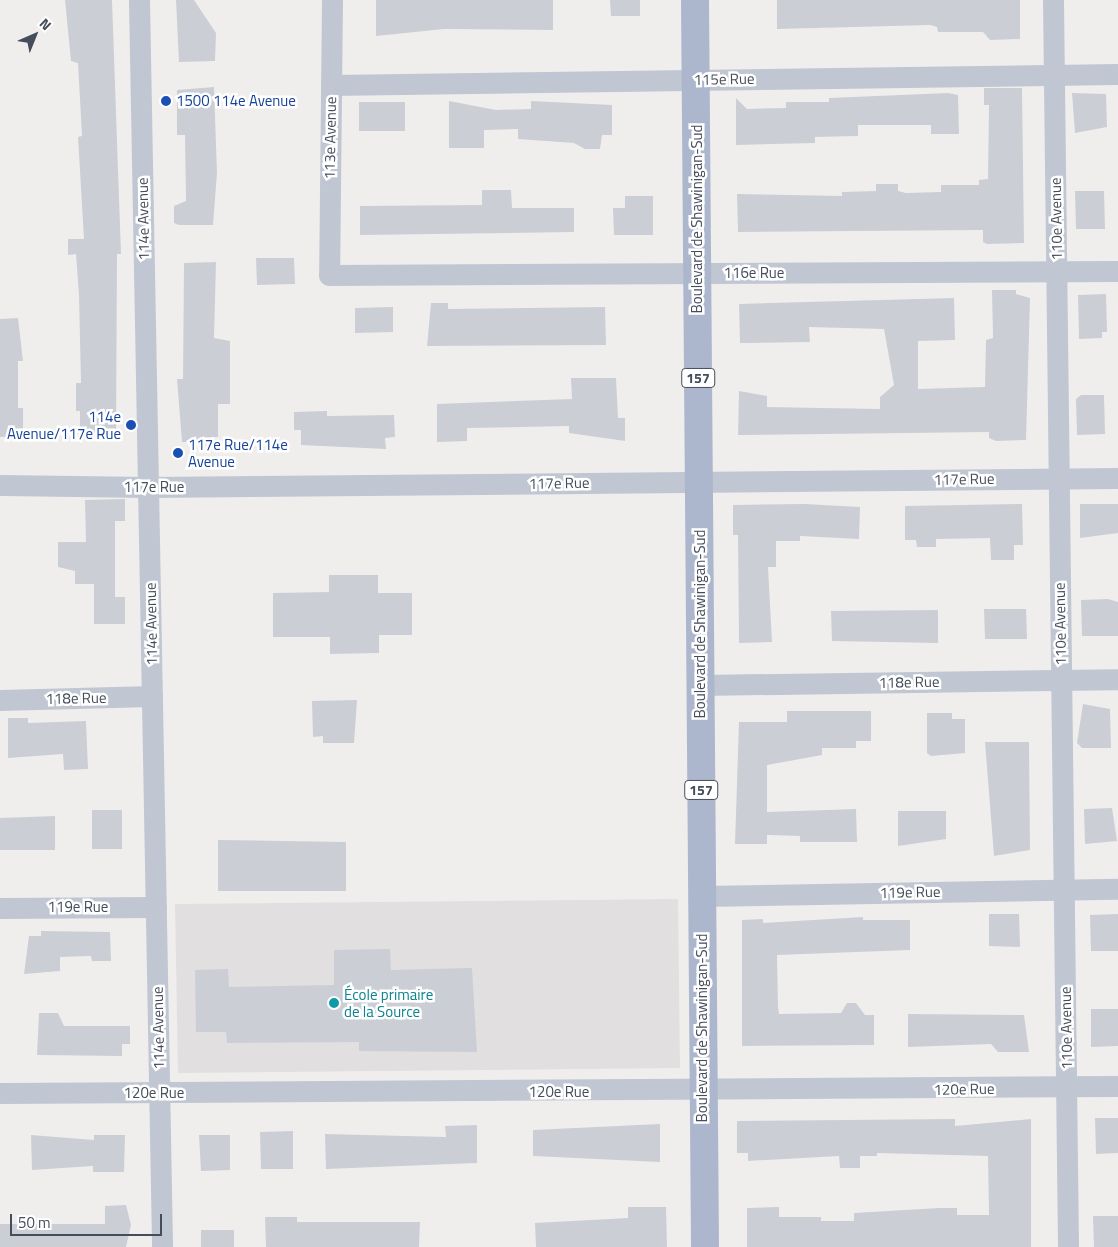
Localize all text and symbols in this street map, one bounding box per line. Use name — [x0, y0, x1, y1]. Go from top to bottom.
north arrow — [10, 10, 60, 60]
text: N — [35, 13, 57, 35]
street label: 115e Rue — [693, 69, 755, 89]
place label: 1500 114e Avenue — [176, 92, 296, 110]
marker: 1500 114e Avenue — [160, 95, 172, 107]
street label: 113e Avenue — [320, 96, 340, 180]
street label: Boulevard de Shawinigan-Sud — [688, 125, 706, 313]
street label: 114e Avenue — [133, 177, 153, 261]
street label: 110e Avenue — [1046, 177, 1066, 261]
street label: 116e Rue — [724, 264, 784, 282]
road number: 157 — [680, 366, 716, 389]
place label: 114e Avenue/117e Rue — [7, 407, 121, 442]
marker: 114e Avenue/117e Rue — [125, 419, 137, 431]
place label: 117e Rue/114e Avenue — [188, 435, 288, 470]
marker: 117e Rue/114e Avenue — [172, 447, 184, 459]
street label: 117e Rue — [933, 469, 995, 489]
street label: 117e Rue — [528, 473, 590, 493]
street label: 117e Rue — [124, 478, 184, 496]
street label: Boulevard de Shawinigan-Sud — [691, 530, 709, 718]
street label: 114e Avenue — [141, 582, 161, 666]
street label: 110e Avenue — [1050, 582, 1070, 666]
street label: 118e Rue — [878, 672, 940, 692]
street label: 118e Rue — [45, 688, 107, 708]
road number: 157 — [684, 778, 718, 802]
street label: 119e Rue — [879, 882, 941, 902]
street label: 119e Rue — [48, 898, 108, 916]
street label: Boulevard de Shawinigan-Sud — [693, 934, 711, 1122]
place label: École primaire de la Source — [344, 985, 433, 1020]
street label: 114e Avenue — [148, 986, 168, 1070]
street label: 110e Avenue — [1056, 986, 1076, 1070]
marker: École primaire de la Source — [328, 997, 340, 1009]
street label: 120e Rue — [933, 1079, 995, 1099]
street label: 120e Rue — [529, 1083, 589, 1101]
street label: 120e Rue — [124, 1084, 184, 1102]
scale bar — [12, 1204, 165, 1236]
text: 50 m — [18, 1211, 51, 1234]

